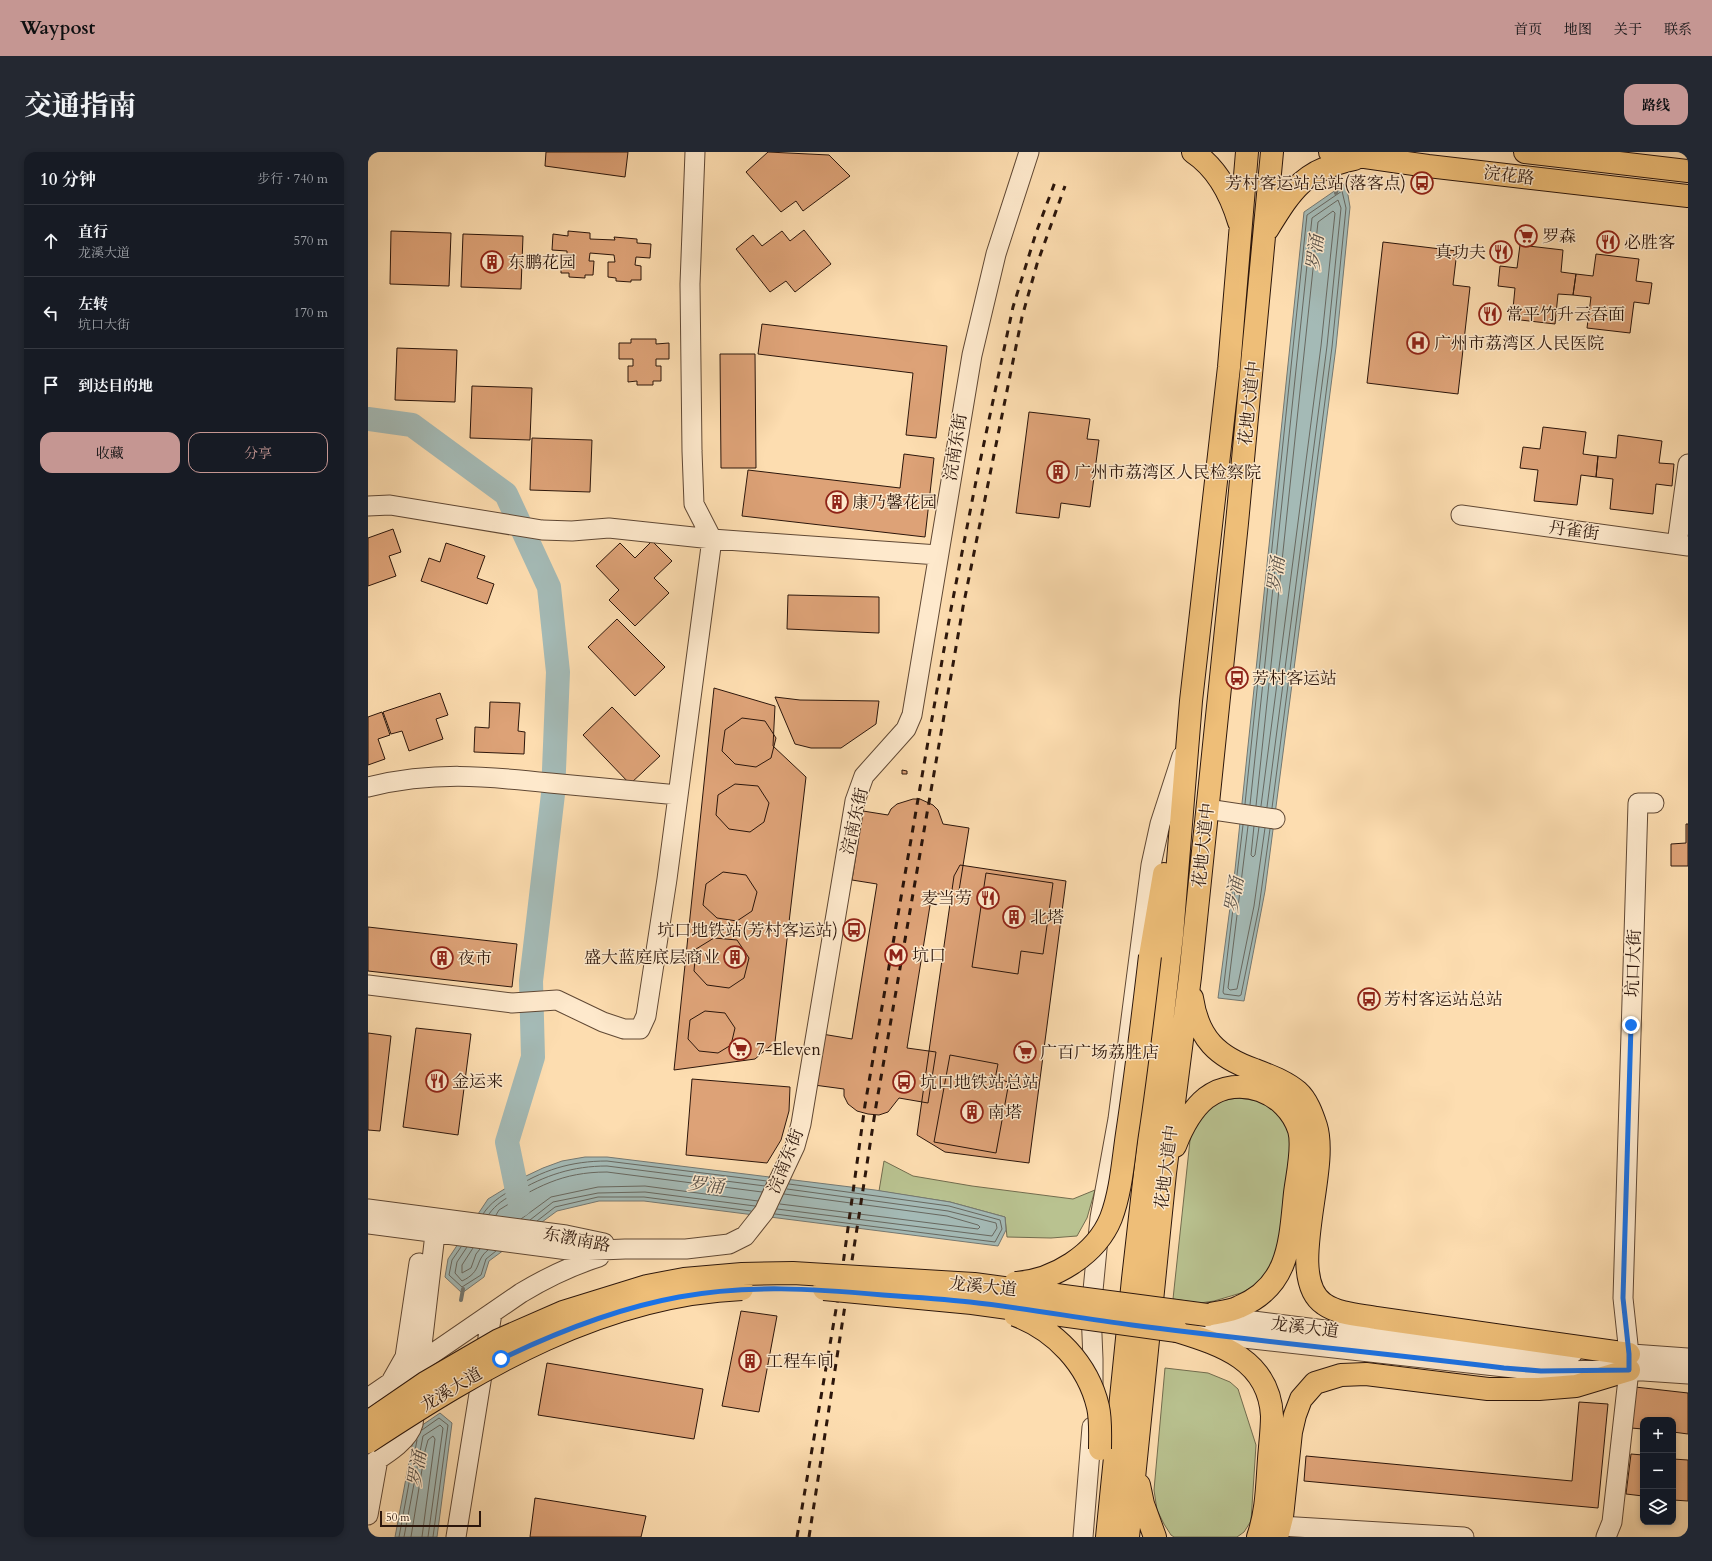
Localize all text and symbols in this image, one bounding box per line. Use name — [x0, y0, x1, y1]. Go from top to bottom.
text: Waypost — [20, 15, 95, 41]
text: 首页 — [1514, 20, 1542, 39]
text: 地图 — [1564, 20, 1592, 39]
text: 关于 — [1614, 20, 1642, 39]
text: 联系 — [1664, 20, 1692, 39]
button: 路线 — [1624, 84, 1688, 125]
text: 交通指南 — [24, 87, 136, 125]
street label: 浣花路 — [1482, 161, 1536, 190]
text: 10 分钟 — [40, 168, 96, 191]
text: 步行 · 740 m — [257, 170, 328, 188]
bus stop icon: 芳村客运站总站(落客点) — [1409, 170, 1435, 196]
place label: 芳村客运站总站(落客点) — [1225, 172, 1406, 195]
text: 直行 — [78, 222, 108, 242]
supermarket icon: 罗森 — [1513, 223, 1539, 249]
place label: 罗森 — [1542, 225, 1576, 248]
restaurant icon: 必胜客 — [1595, 229, 1621, 255]
icon: ahead — [40, 230, 62, 252]
place label: 必胜客 — [1624, 231, 1675, 254]
text: 570 m — [294, 232, 328, 250]
water label: 罗涌 — [1301, 232, 1330, 272]
restaurant icon: 真功夫 — [1488, 239, 1514, 265]
place label: 真功夫 — [1435, 241, 1486, 264]
text: 龙溪大道 — [78, 244, 130, 262]
building icon: 东鹏花园 — [479, 249, 505, 275]
place label: 东鹏花园 — [508, 251, 576, 274]
text: 左转 — [78, 294, 108, 314]
restaurant icon: 常平竹升云吞面 — [1477, 301, 1503, 327]
icon: left — [40, 302, 62, 324]
place label: 常平竹升云吞面 — [1506, 303, 1625, 326]
text: 170 m — [294, 304, 328, 322]
text: 坑口大街 — [78, 316, 130, 334]
hospital icon: 广州市荔湾区人民医院 — [1405, 330, 1431, 356]
place label: 广州市荔湾区人民医院 — [1434, 332, 1604, 355]
street label: 花地大道中 — [1234, 360, 1265, 447]
icon: arrive — [40, 374, 62, 396]
text: 到达目的地 — [78, 376, 153, 396]
street label: 浣南东街 — [939, 412, 972, 482]
button: 收藏 — [40, 432, 180, 473]
button: 分享 — [188, 432, 328, 473]
building icon: 广州市荔湾区人民检察院 — [1045, 459, 1071, 485]
place label: 广州市荔湾区人民检察院 — [1074, 461, 1261, 484]
building icon: 康乃馨花园 — [824, 489, 850, 515]
place label: 康乃馨花园 — [852, 491, 937, 514]
street label: 丹雀街 — [1547, 516, 1601, 545]
water label: 罗涌 — [1262, 554, 1291, 594]
bus stop icon: 芳村客运站 — [1224, 665, 1250, 691]
place label: 芳村客运站 — [1252, 667, 1337, 690]
street label: 浣南东街 — [836, 785, 873, 857]
street label: 花地大道中 — [1188, 802, 1219, 889]
water label: 罗涌 — [1219, 873, 1250, 915]
restaurant icon: 麦当劳 — [975, 885, 1001, 911]
place label: 麦当劳 — [921, 887, 972, 910]
building icon: 北塔 — [1001, 904, 1027, 930]
place label: 北塔 — [1030, 906, 1064, 929]
bus stop icon: 坑口地铁站(芳村客运站) — [841, 917, 867, 943]
place label: 坑口地铁站(芳村客运站) — [657, 919, 838, 942]
street label: 坑口大街 — [1621, 929, 1646, 997]
metro station icon: 坑口 — [883, 942, 909, 968]
building icon: 盛大蓝庭底层商业 — [722, 944, 748, 970]
place label: 坑口 — [912, 944, 946, 967]
building icon: 夜市 — [429, 945, 455, 971]
place label: 盛大蓝庭底层商业 — [584, 946, 720, 969]
place label: 夜市 — [458, 947, 492, 970]
bus stop icon: 芳村客运站总站 — [1356, 986, 1382, 1012]
place label: 芳村客运站总站 — [1384, 988, 1503, 1011]
route end — [1622, 1016, 1640, 1034]
supermarket icon: 7-Eleven — [727, 1036, 753, 1062]
place label: 7-Eleven — [756, 1038, 821, 1061]
supermarket icon: 广百广场荔胜店 — [1012, 1039, 1038, 1065]
place label: 广百广场荔胜店 — [1040, 1041, 1159, 1064]
restaurant icon: 金运来 — [424, 1068, 450, 1094]
bus stop icon: 坑口地铁站总站 — [891, 1069, 917, 1095]
place label: 金运来 — [452, 1070, 503, 1093]
place label: 坑口地铁站总站 — [920, 1071, 1039, 1094]
building icon: 南塔 — [959, 1099, 985, 1125]
place label: 南塔 — [988, 1101, 1022, 1124]
street label: 花地大道中 — [1150, 1123, 1183, 1211]
street label: 浣南东街 — [762, 1125, 809, 1197]
water label: 罗涌 — [687, 1171, 727, 1200]
street label: 东漖南路 — [541, 1222, 612, 1257]
street label: 龙溪大道 — [948, 1272, 1018, 1301]
street label: 龙溪大道 — [1270, 1312, 1340, 1343]
building icon: 工程车间 — [737, 1348, 763, 1374]
route start — [492, 1350, 510, 1368]
place label: 工程车间 — [766, 1350, 834, 1373]
street label: 龙溪大道 — [416, 1362, 486, 1417]
map controls — [1640, 1417, 1676, 1525]
button: + — [1640, 1417, 1676, 1453]
water label: 罗涌 — [402, 1447, 433, 1489]
button: − — [1640, 1453, 1676, 1489]
button: layers — [1640, 1489, 1676, 1525]
scale bar — [380, 1509, 481, 1528]
text: 50 m — [386, 1510, 410, 1525]

